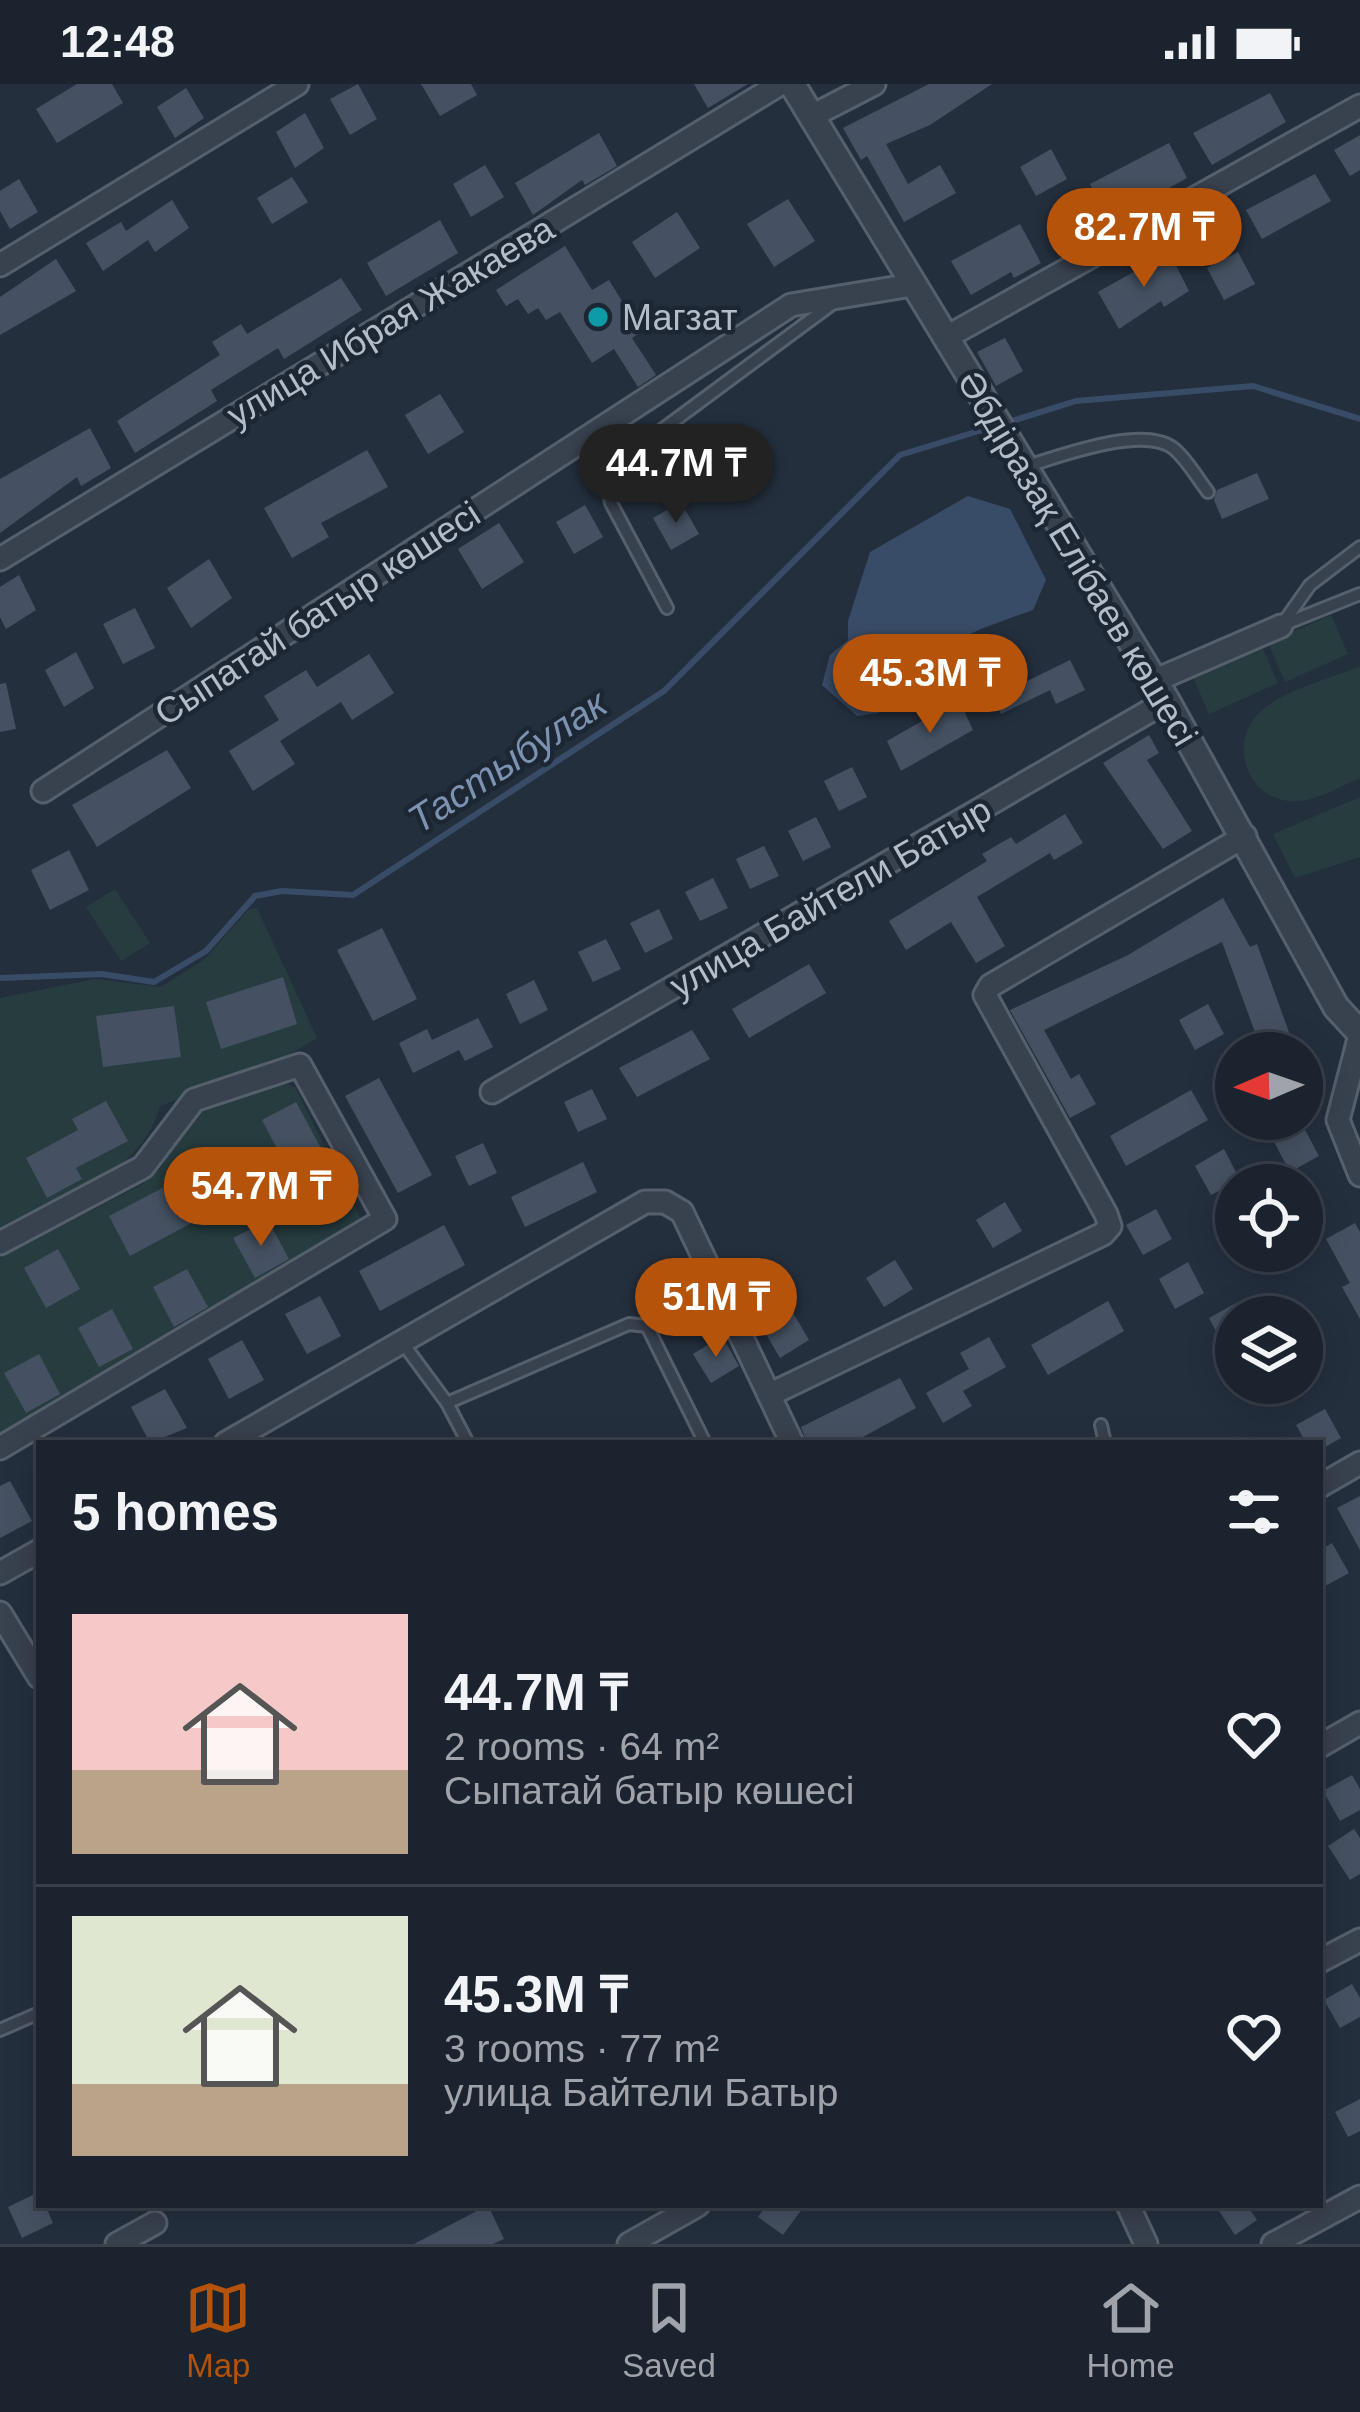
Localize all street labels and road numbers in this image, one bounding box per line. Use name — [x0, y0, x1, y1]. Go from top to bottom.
street label: улица Ибрая Жакаева — [219, 207, 562, 435]
street label: Әбдіразақ Елібаев көшесі — [949, 364, 1206, 753]
street label: Сыпатай батыр көшесі — [147, 493, 487, 734]
street label: улица Байтели Батыр — [662, 789, 998, 1006]

